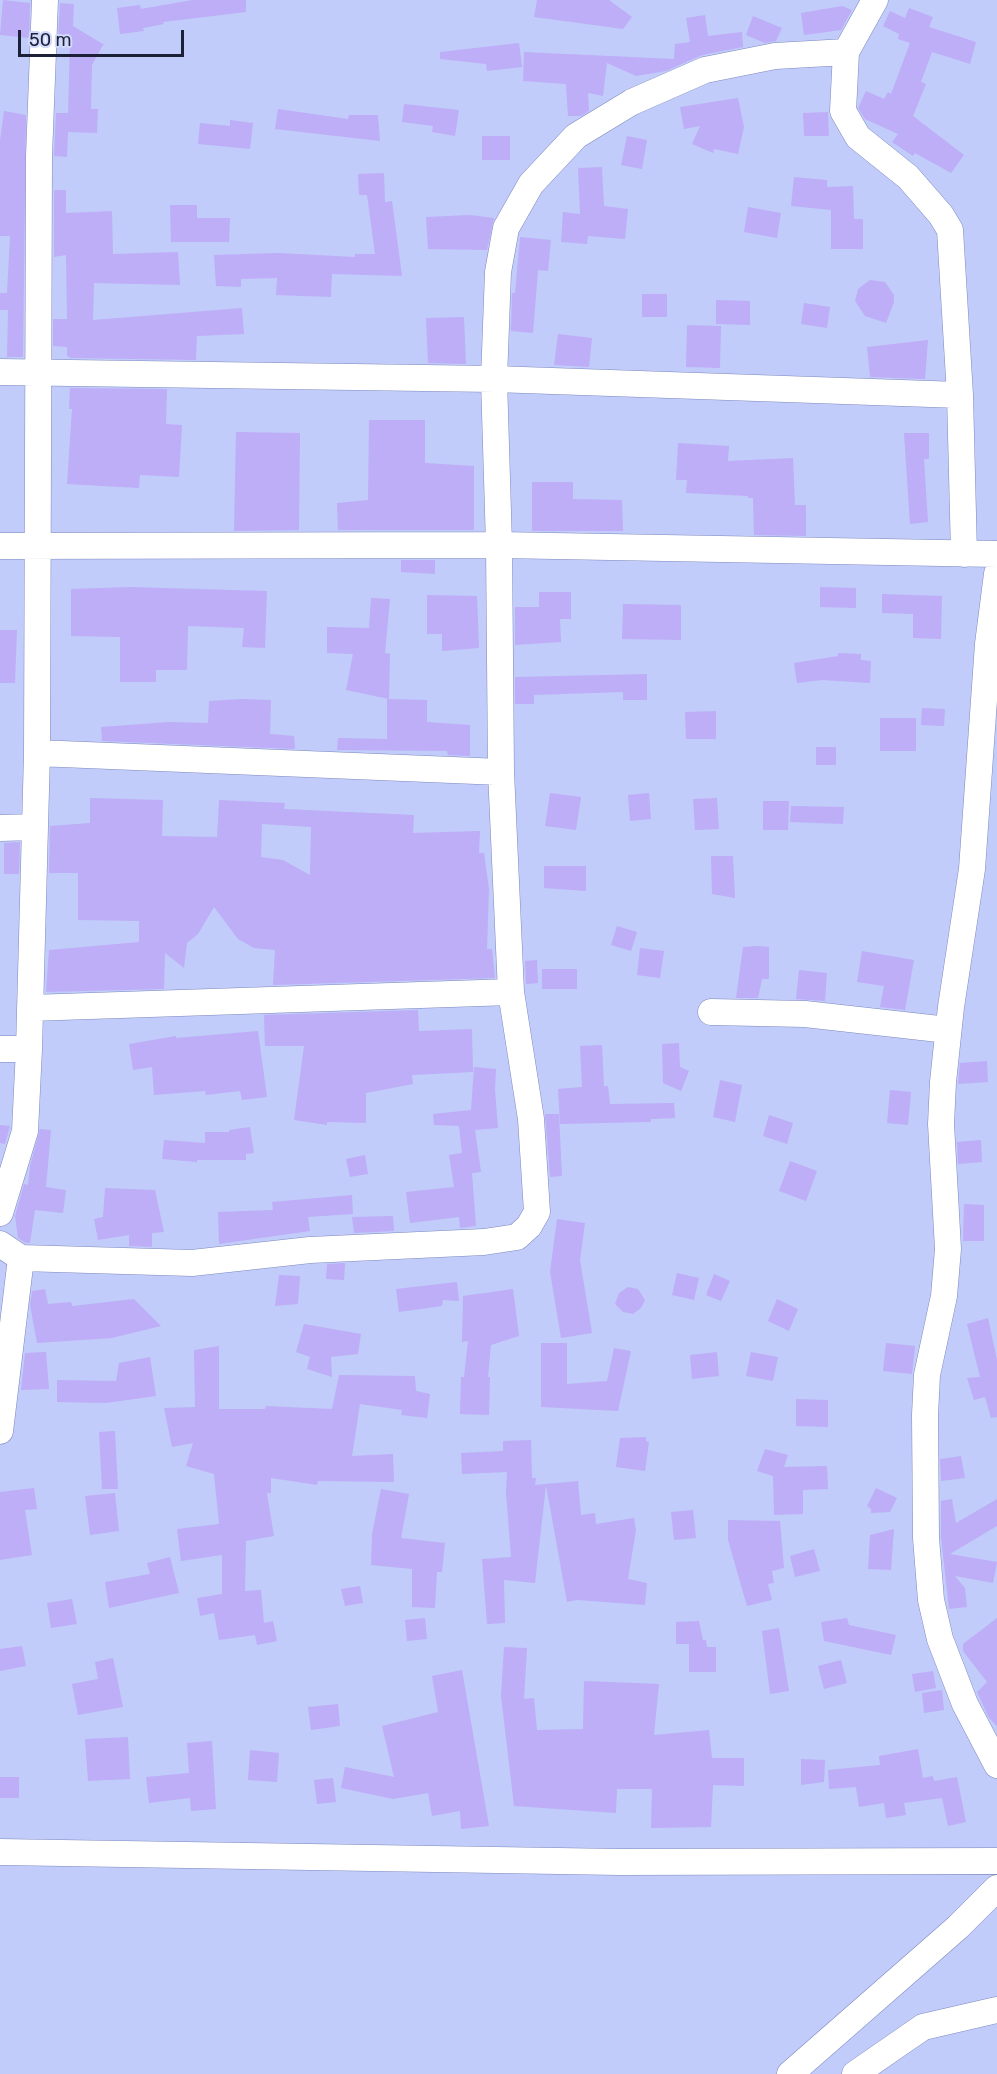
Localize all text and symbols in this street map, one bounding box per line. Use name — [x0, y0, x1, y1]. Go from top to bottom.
scale bar — [21, 18, 188, 56]
text: 50 m — [29, 29, 72, 51]

